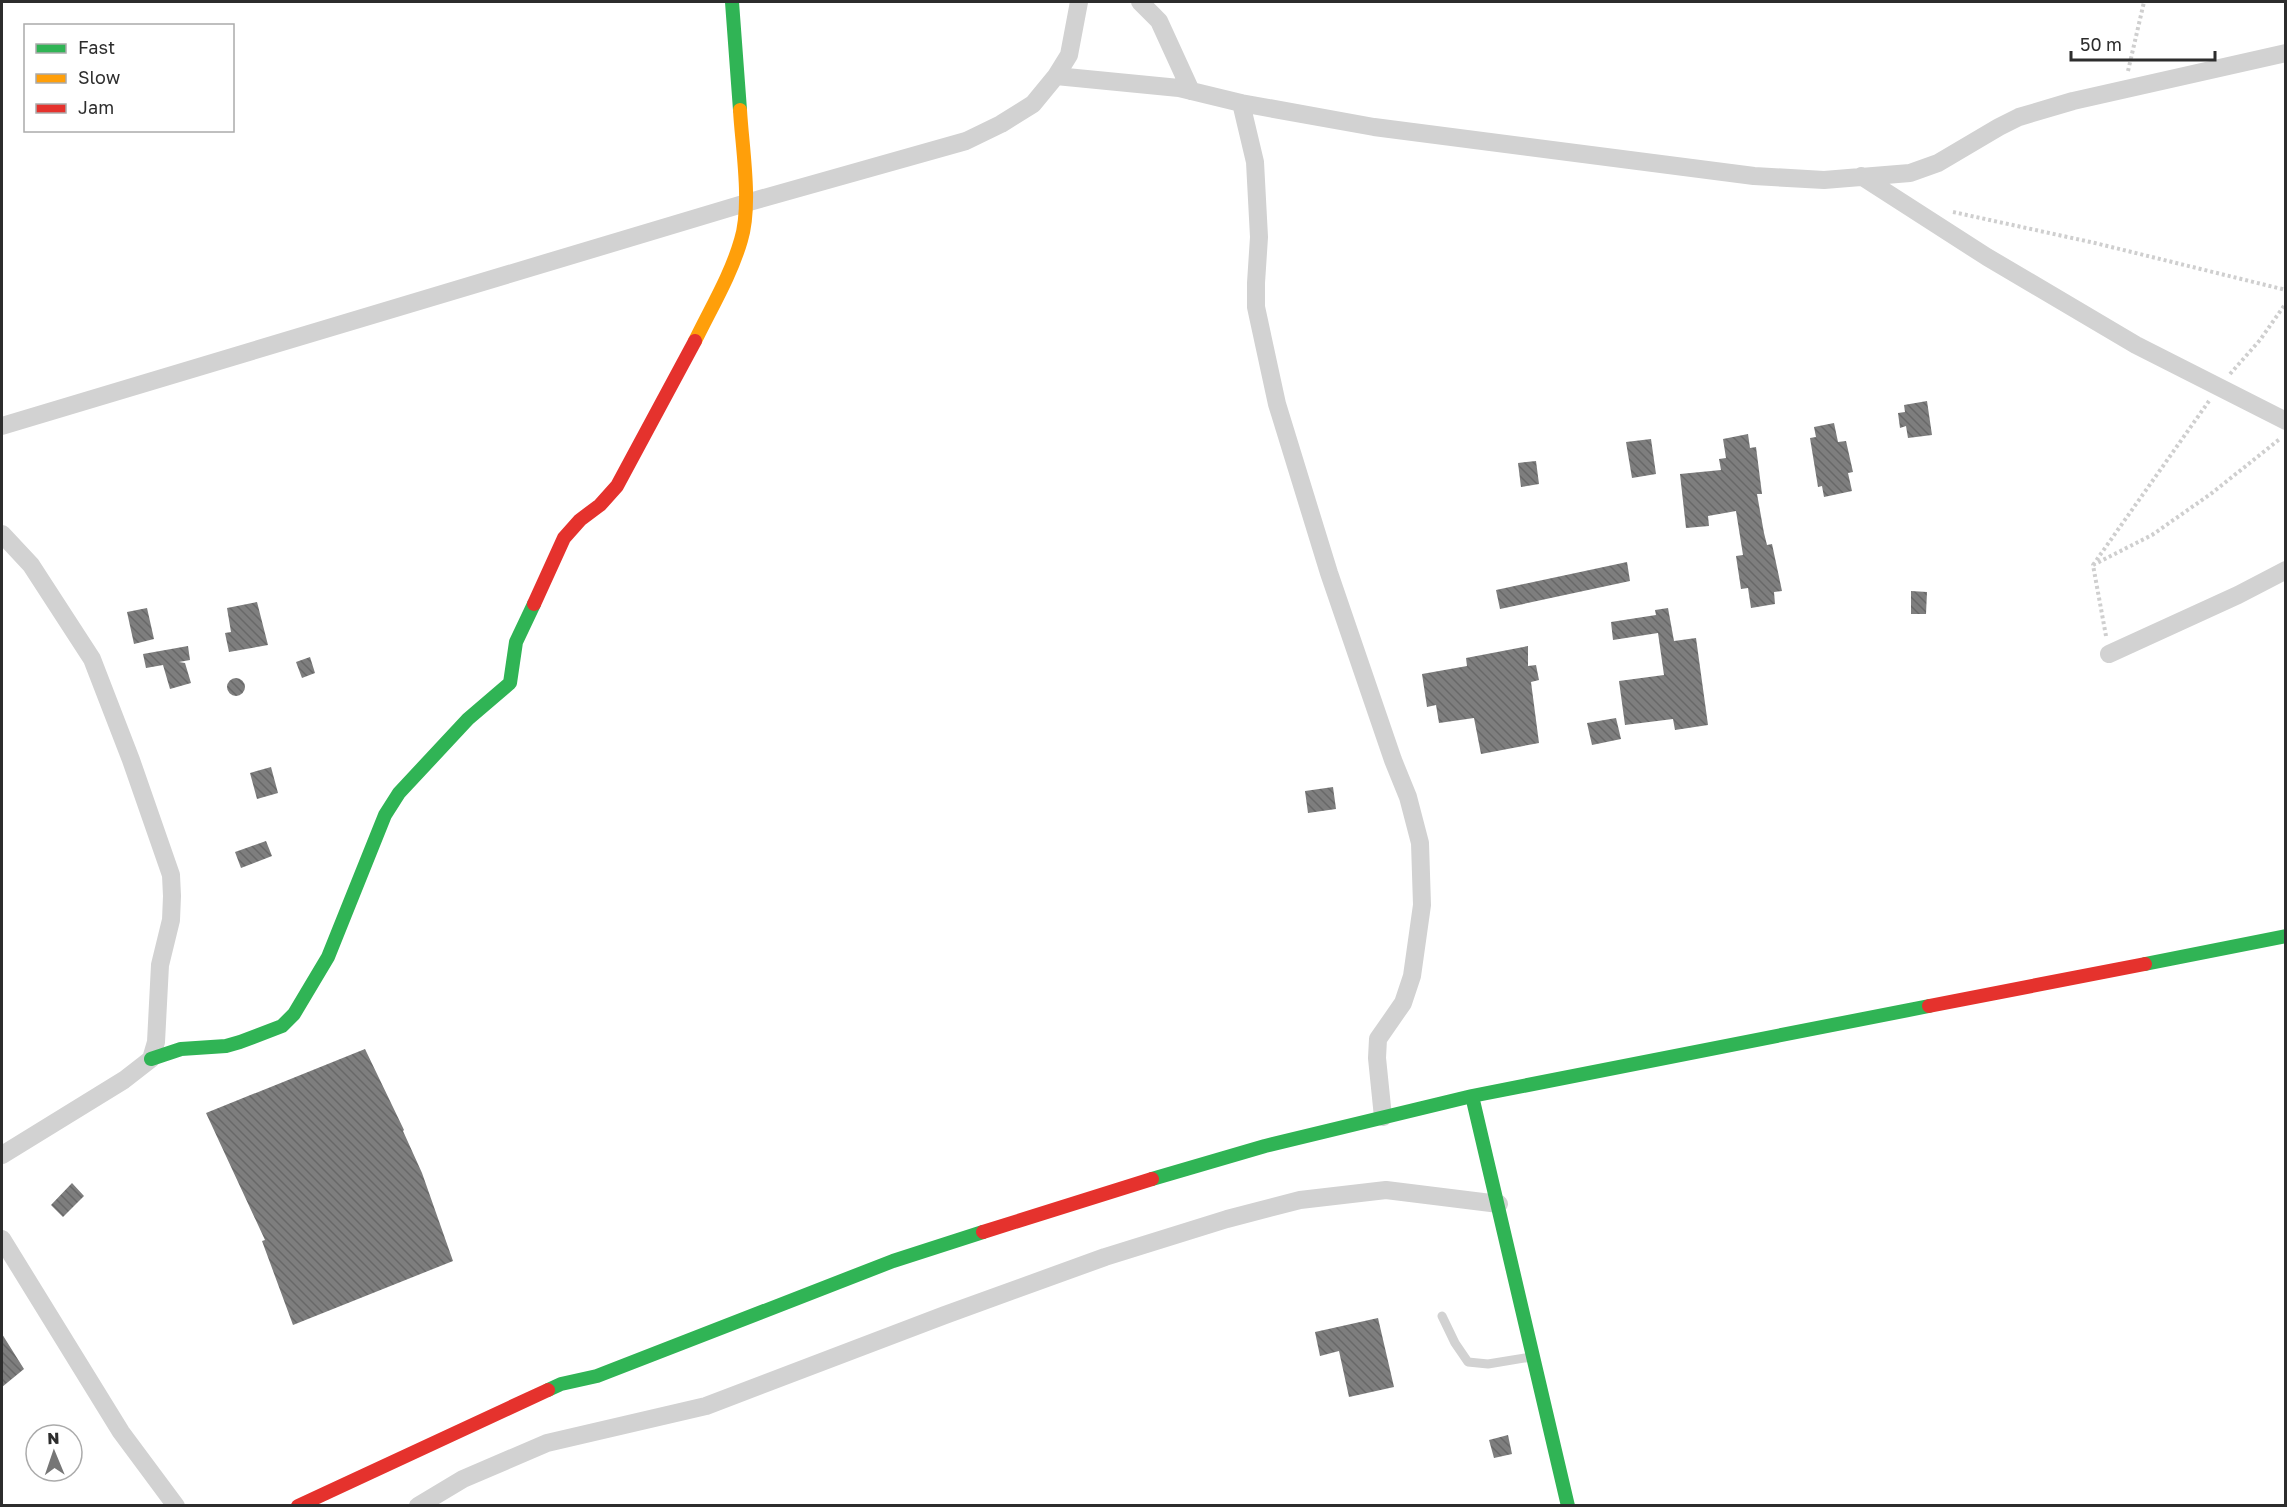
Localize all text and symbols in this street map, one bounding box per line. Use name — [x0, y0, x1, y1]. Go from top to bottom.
legend — [24, 24, 234, 132]
scale bar — [2071, 24, 2215, 62]
text: 50 m — [2080, 33, 2122, 55]
text: Fast — [78, 36, 115, 58]
text: Slow — [78, 66, 121, 88]
text: Jam — [78, 96, 114, 118]
north arrow — [24, 1423, 84, 1483]
text: N — [47, 1428, 60, 1448]

